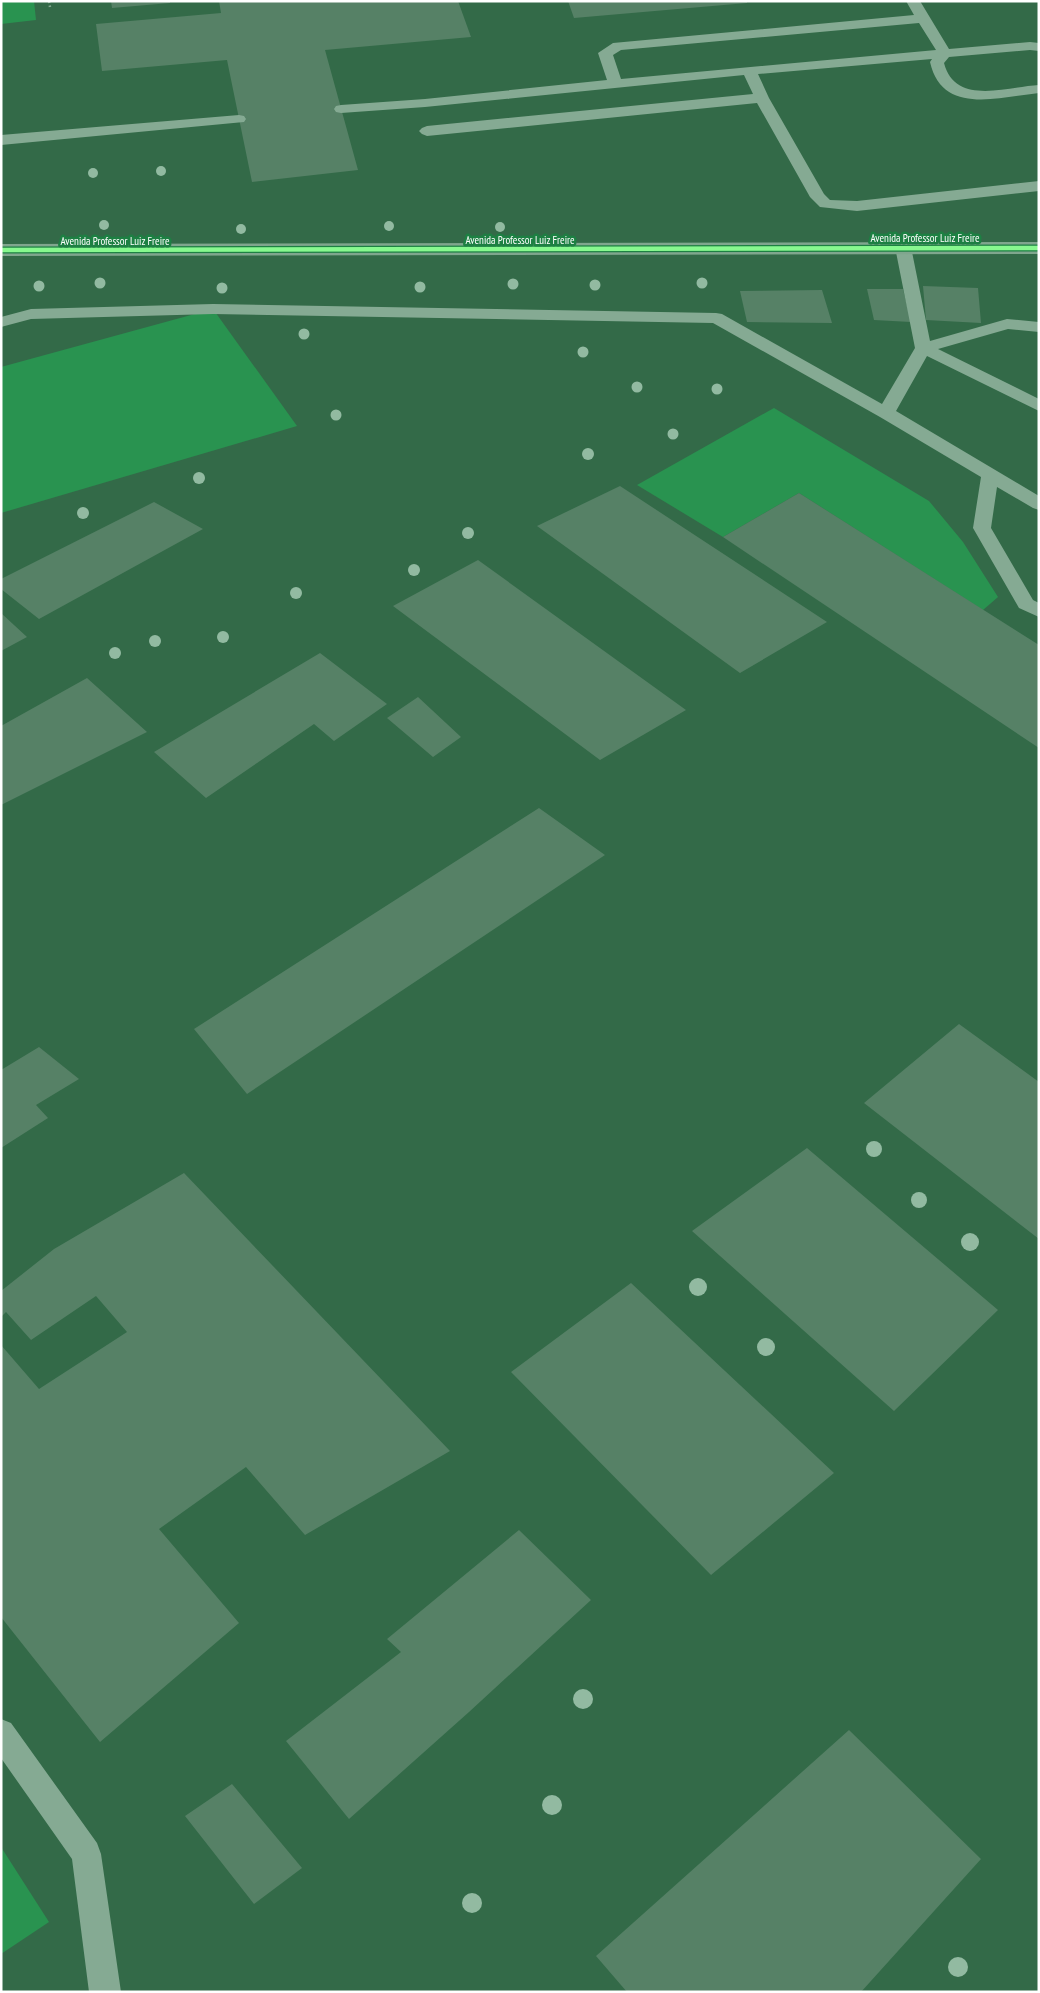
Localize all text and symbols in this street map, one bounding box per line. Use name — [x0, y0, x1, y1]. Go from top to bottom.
street label: Avenida Professor Luiz Freire — [870, 231, 980, 245]
street label: Avenida Professor Luiz Freire — [465, 233, 575, 247]
street label: Avenida Professor Luiz Freire — [60, 234, 170, 248]

